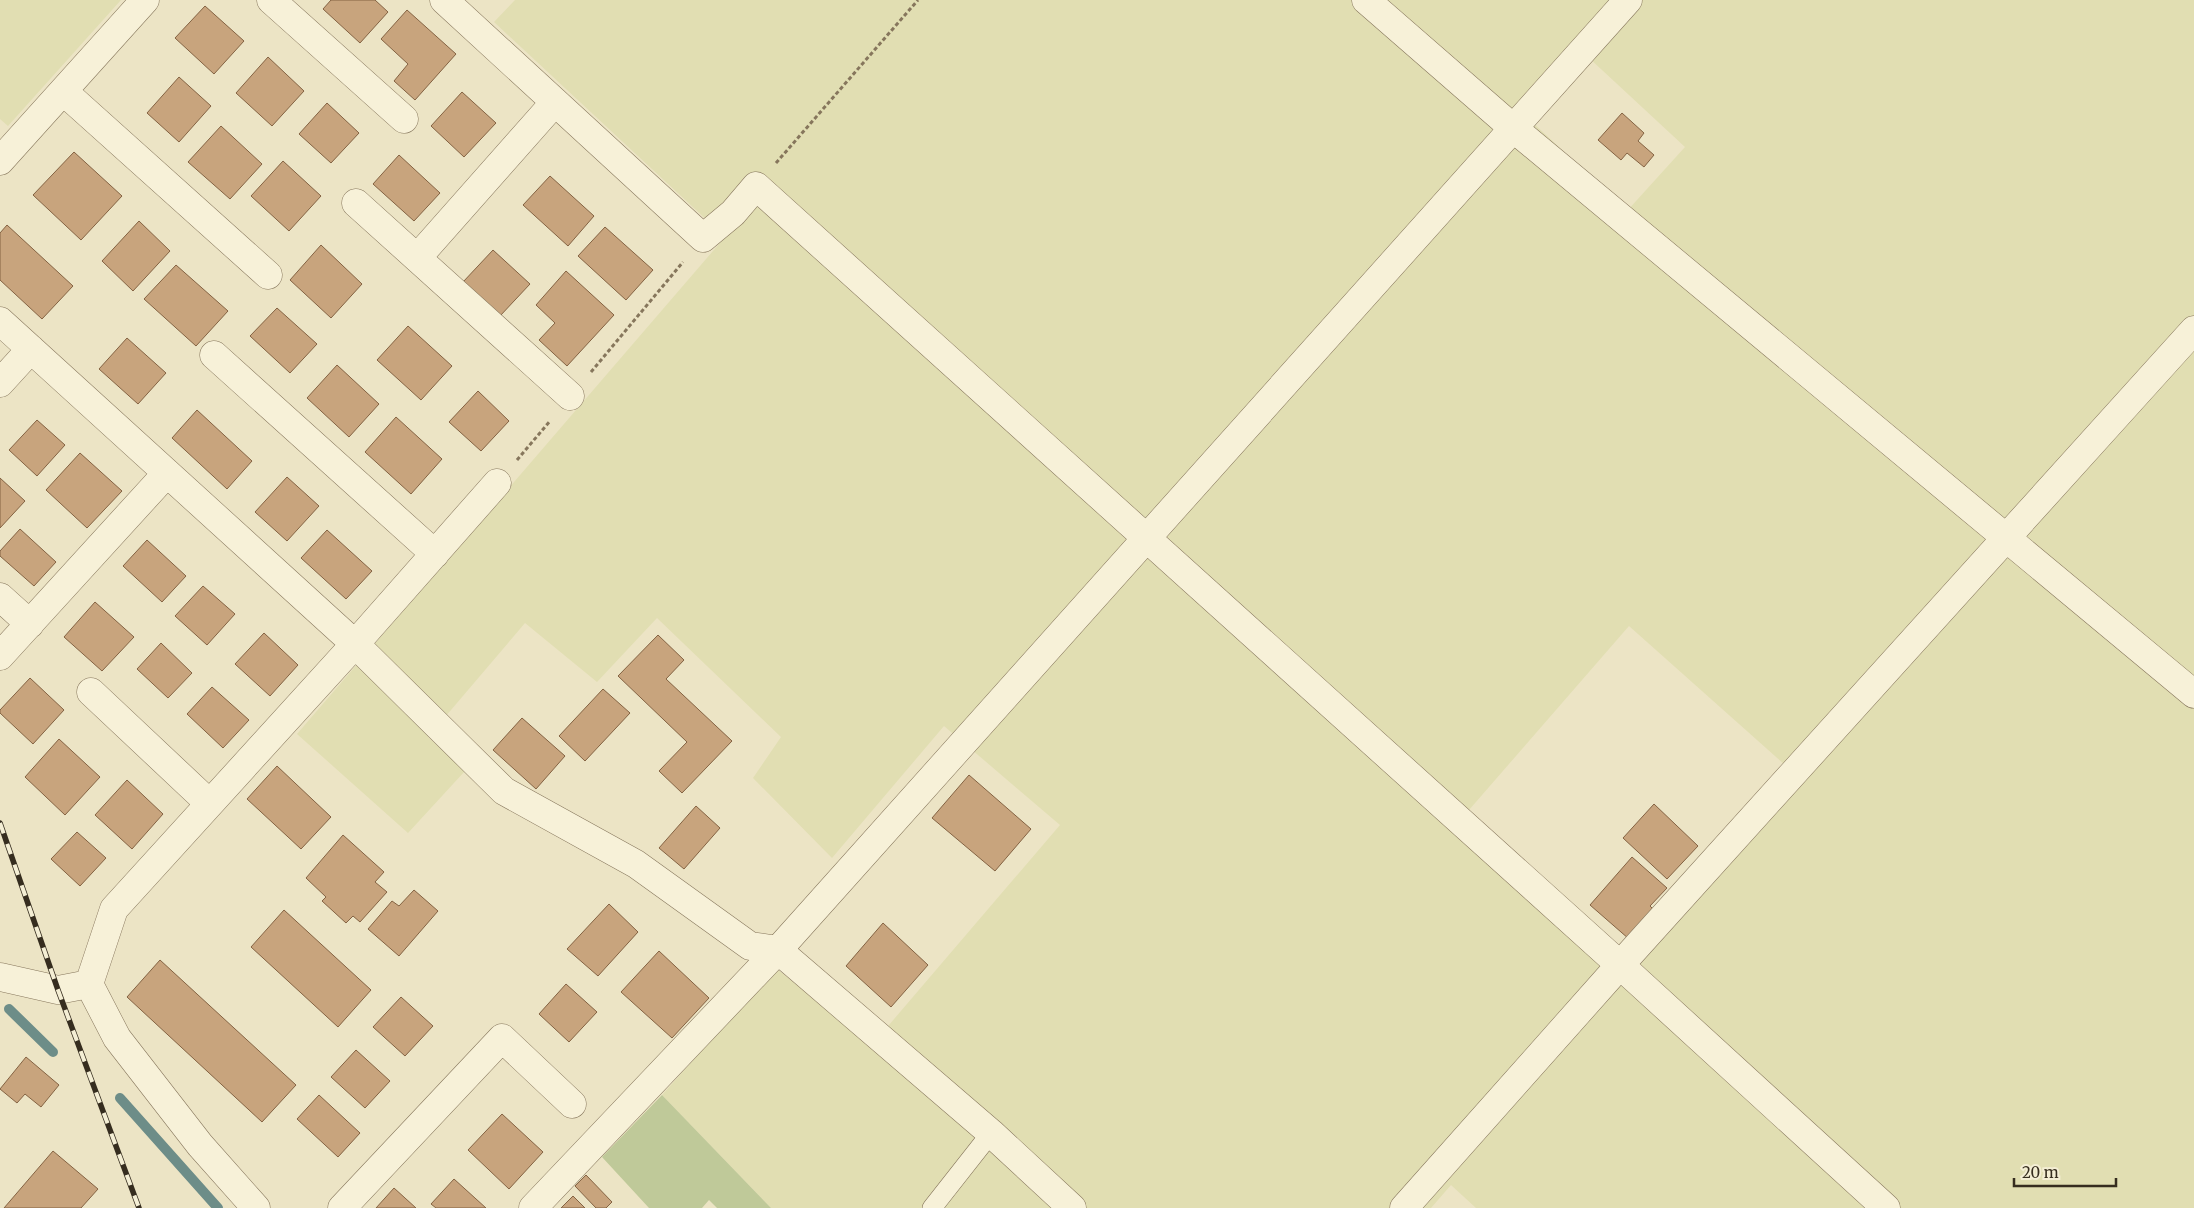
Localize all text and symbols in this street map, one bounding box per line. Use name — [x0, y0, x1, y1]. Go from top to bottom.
scale bar — [2014, 1156, 2116, 1188]
text: 20 m — [2022, 1163, 2059, 1182]

